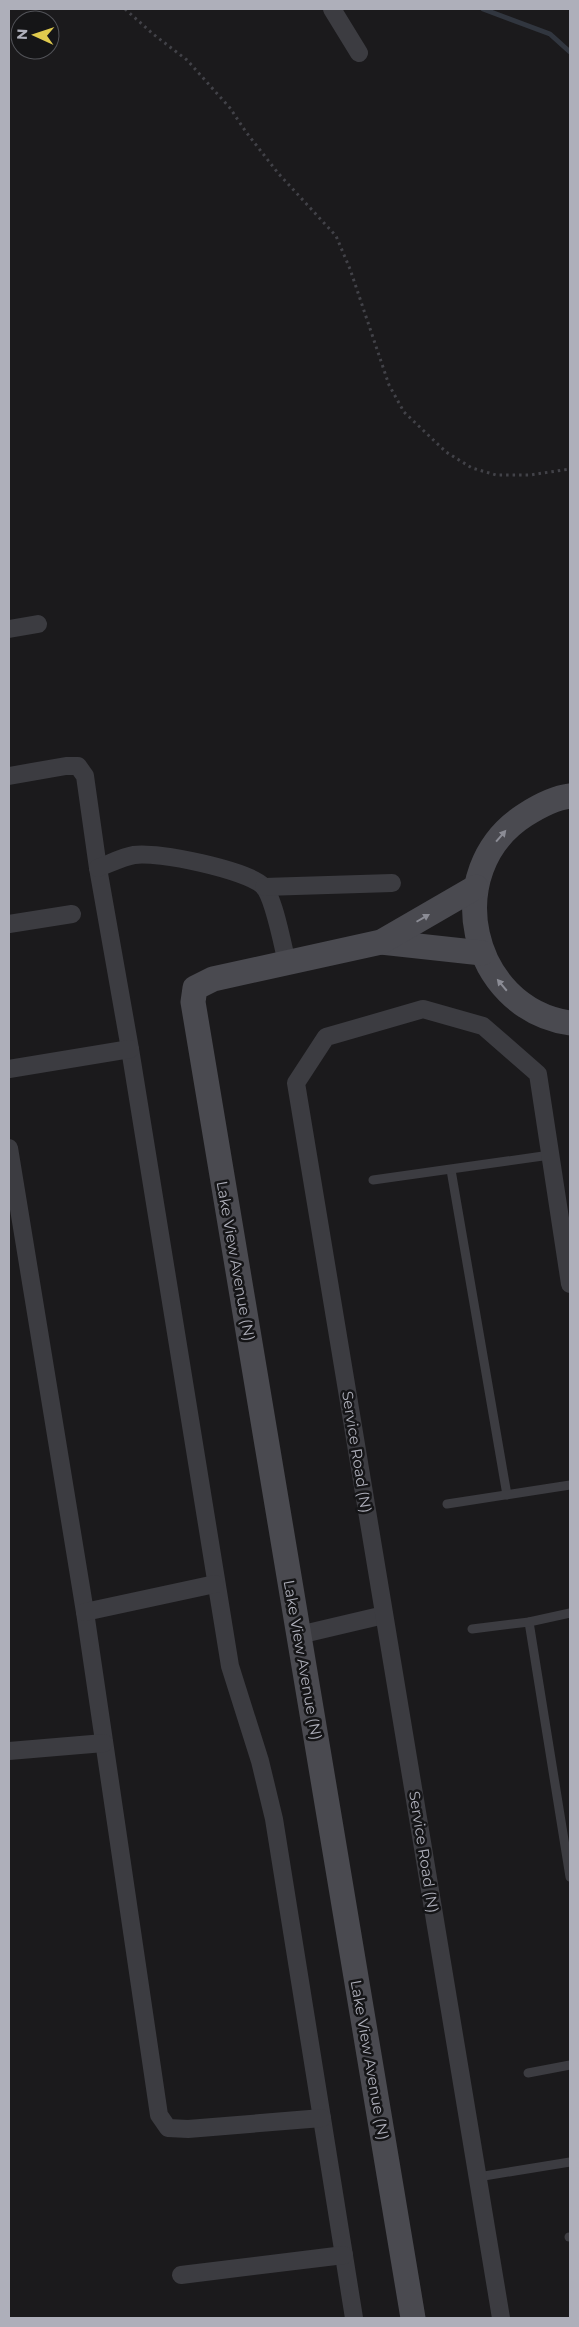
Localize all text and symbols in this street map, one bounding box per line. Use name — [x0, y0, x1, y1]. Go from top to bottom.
north arrow — [10, 10, 60, 60]
text: N — [13, 28, 31, 40]
one-way arrow — [495, 831, 507, 843]
one-way arrow — [416, 913, 429, 922]
one-way arrow — [497, 979, 508, 992]
street label: Lake View Avenue (N) — [213, 1179, 259, 1343]
street label: Service Road (N) — [338, 1390, 376, 1514]
street label: Lake View Avenue (N) — [280, 1578, 326, 1742]
street label: Service Road (N) — [405, 1790, 443, 1914]
street label: Lake View Avenue (N) — [347, 1978, 393, 2142]

